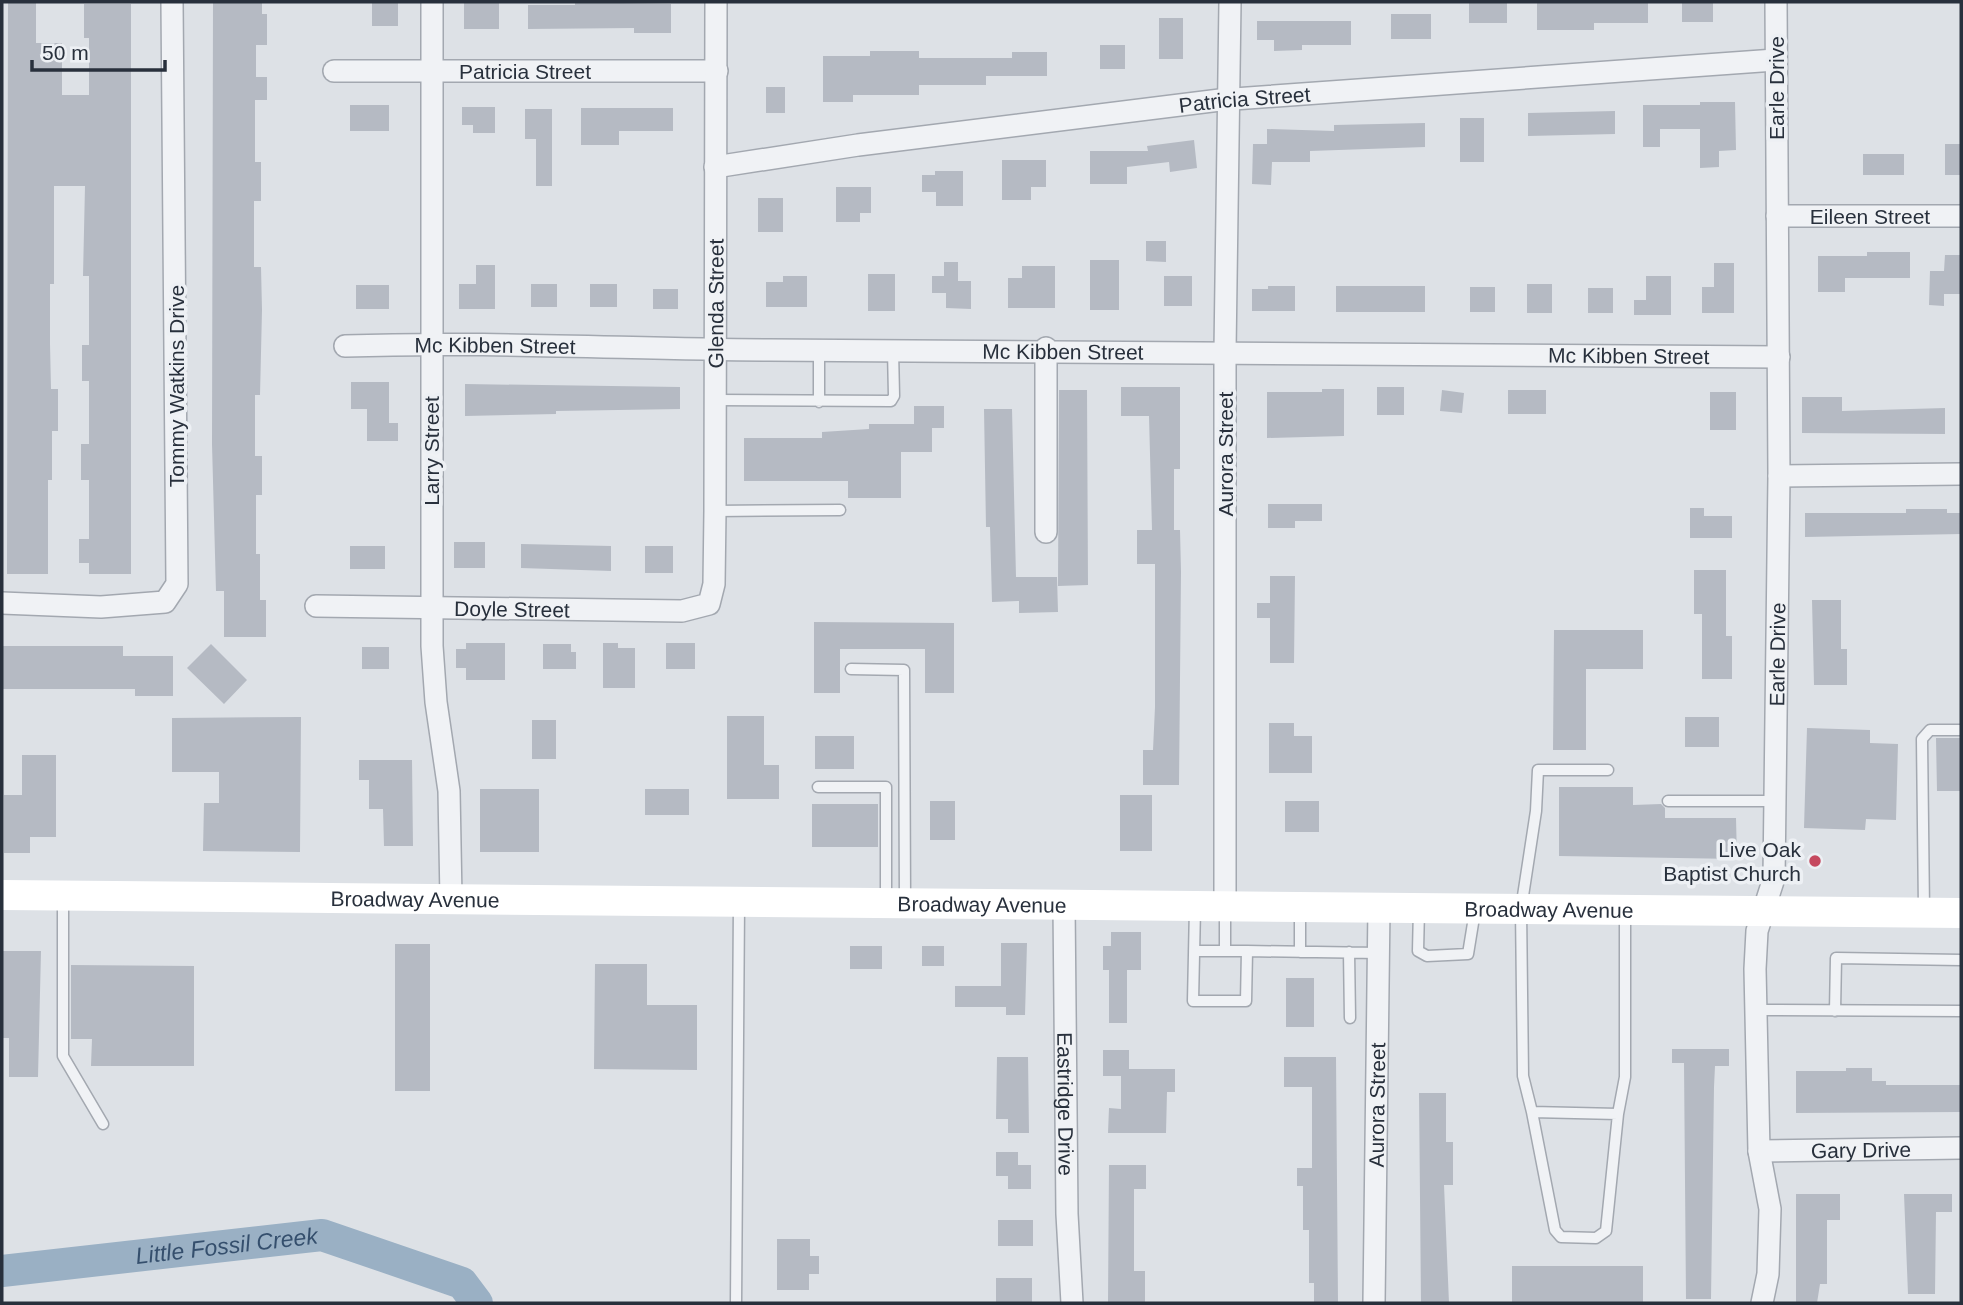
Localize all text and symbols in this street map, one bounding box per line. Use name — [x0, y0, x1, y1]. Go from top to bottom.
scale bar — [32, 28, 164, 72]
street label: Earle Drive — [1765, 36, 1788, 140]
text: 50 m — [42, 41, 89, 64]
street label: Patricia Street — [459, 60, 591, 83]
street label: Patricia Street — [1177, 82, 1311, 117]
street label: Eileen Street — [1810, 205, 1930, 228]
street label: Glenda Street — [704, 239, 727, 368]
street label: Tommy Watkins Drive — [165, 285, 188, 487]
street label: Mc Kibben Street — [414, 333, 576, 358]
street label: Mc Kibben Street — [982, 339, 1144, 363]
street label: Mc Kibben Street — [1548, 343, 1710, 368]
street label: Aurora Street — [1214, 391, 1237, 516]
street label: Larry Street — [420, 396, 443, 506]
street label: Doyle Street — [454, 596, 570, 621]
street label: Earle Drive — [1765, 602, 1789, 707]
place label: Live Oak Baptist Church — [1663, 838, 1801, 885]
marker: Live Oak Baptist Church — [1807, 853, 1823, 869]
street label: Broadway Avenue — [330, 887, 500, 911]
street label: Broadway Avenue — [897, 892, 1067, 916]
street label: Broadway Avenue — [1464, 897, 1634, 921]
street label: Eastridge Drive — [1054, 1032, 1078, 1176]
street label: Aurora Street — [1364, 1042, 1389, 1168]
street label: Gary Drive — [1811, 1137, 1911, 1162]
water label: Little Fossil Creek — [134, 1222, 320, 1269]

